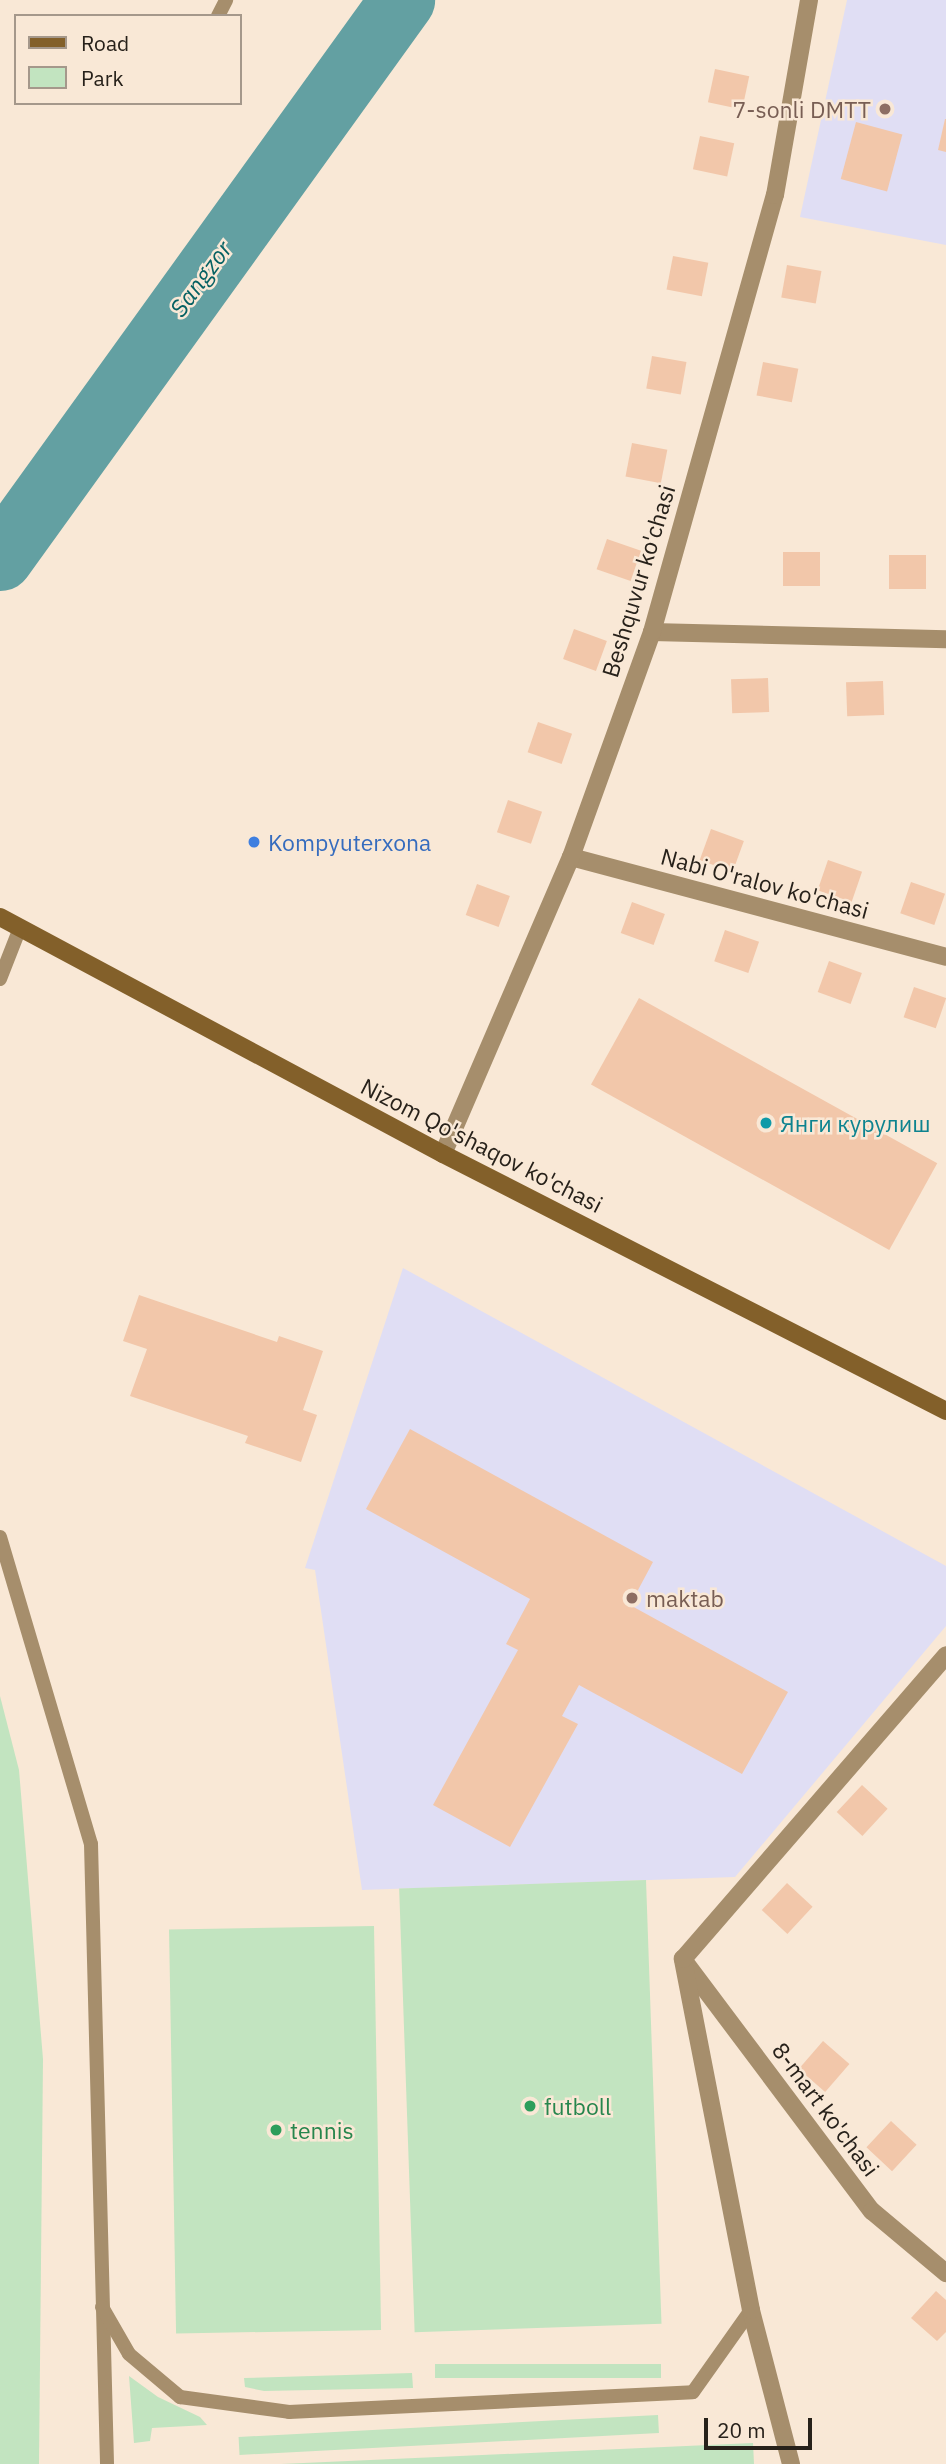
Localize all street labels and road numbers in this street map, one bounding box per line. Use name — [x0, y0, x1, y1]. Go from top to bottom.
street label: Beshquvur ko'chasi — [596, 481, 680, 681]
street label: Nabi O'ralov ko'chasi — [658, 842, 872, 924]
street label: Nizom Qo'shaqov ko'chasi — [357, 1072, 607, 1218]
street label: 8-mart ko'chasi — [767, 2037, 885, 2181]

